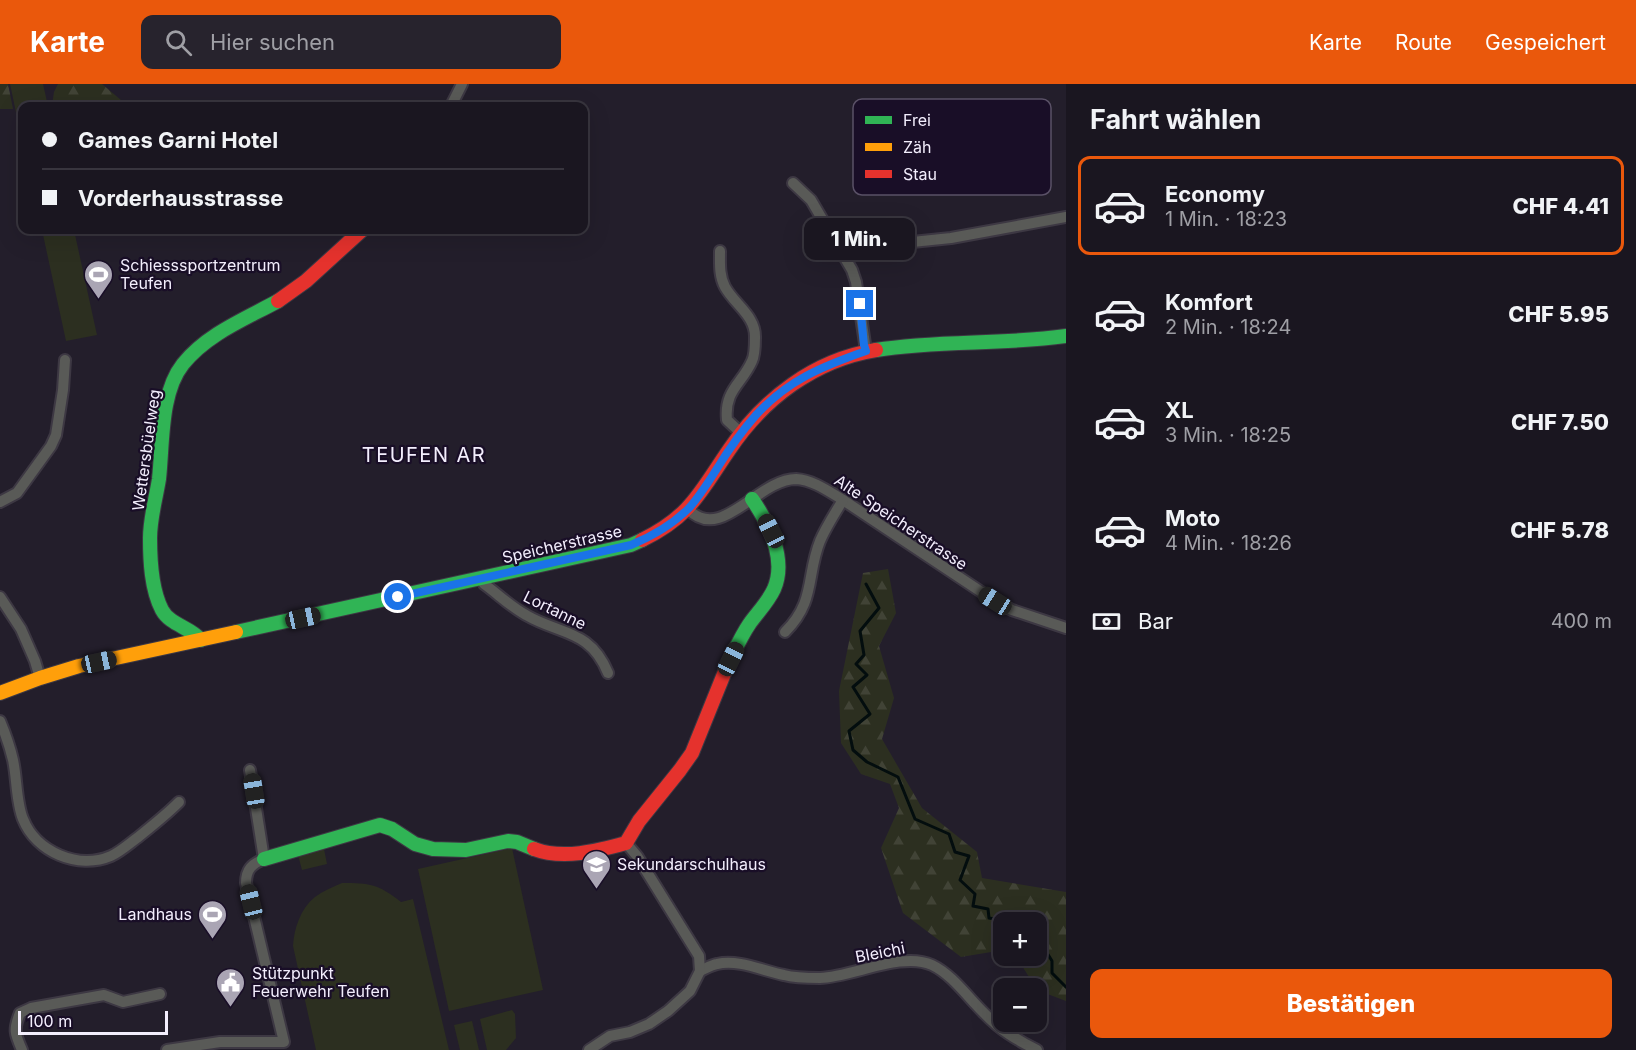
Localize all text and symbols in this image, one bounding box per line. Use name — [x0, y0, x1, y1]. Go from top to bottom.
search box — [141, 15, 561, 69]
text: Karte — [30, 25, 105, 59]
icon: search — [162, 26, 195, 59]
text: Hier suchen — [210, 29, 335, 55]
text: Karte — [1309, 30, 1362, 55]
text: Route — [1395, 30, 1452, 55]
text: Gespeichert — [1485, 30, 1606, 55]
legend — [853, 99, 1051, 195]
text: Fahrt wählen — [1090, 103, 1261, 136]
text: Frei — [903, 110, 931, 130]
text: Games Garni Hotel — [78, 127, 278, 153]
text: Zäh — [903, 137, 932, 157]
text: Stau — [903, 164, 937, 184]
icon: car — [1093, 179, 1147, 233]
text: Economy — [1165, 181, 1265, 207]
text: Vorderhausstrasse — [78, 185, 283, 211]
text: CHF 4.41 — [1512, 193, 1609, 219]
text: 1 Min. · 18:23 — [1165, 207, 1287, 231]
callout: 1 Min. — [804, 217, 916, 259]
text: 1 Min. — [831, 227, 888, 251]
place label: Schiesssportzentrum Teufen — [120, 255, 280, 293]
sports icon: Schiesssportzentrum Teufen — [83, 258, 115, 300]
icon: car — [1093, 287, 1147, 341]
text: Komfort — [1165, 289, 1253, 315]
route end — [846, 290, 873, 317]
text: CHF 5.95 — [1508, 301, 1609, 327]
text: 2 Min. · 18:24 — [1165, 315, 1291, 339]
street label: Wettersbüelweg — [128, 388, 164, 512]
icon: car — [1093, 395, 1147, 449]
text: XL — [1165, 397, 1194, 423]
text: CHF 7.50 — [1511, 409, 1609, 435]
text: 3 Min. · 18:25 — [1165, 423, 1291, 447]
district label: TEUFEN AR — [362, 443, 486, 467]
street label: Alte Speicherstrasse — [831, 470, 971, 574]
icon: car — [1093, 503, 1147, 557]
text: Moto — [1165, 505, 1220, 531]
car — [755, 511, 787, 551]
text: CHF 5.78 — [1510, 517, 1609, 543]
street label: Speicherstrasse — [500, 521, 624, 567]
text: 4 Min. · 18:26 — [1165, 531, 1292, 555]
route start — [384, 583, 411, 610]
car — [975, 584, 1015, 618]
street label: Lortanne — [520, 586, 590, 634]
car — [284, 605, 322, 631]
icon: cash — [1090, 605, 1123, 638]
text: Bar — [1138, 608, 1173, 634]
text: 400 m — [1551, 609, 1612, 633]
car — [715, 639, 747, 679]
car — [80, 649, 118, 675]
car — [242, 772, 266, 810]
school or university icon: Sekundarschulhaus — [580, 848, 612, 890]
place label: Sekundarschulhaus — [617, 854, 766, 874]
car — [238, 882, 264, 922]
sports icon: Landhaus — [197, 898, 229, 940]
place label: Landhaus — [118, 904, 192, 924]
map controls — [993, 912, 1047, 1032]
button: + — [993, 912, 1047, 966]
street label: Bleichi — [854, 937, 906, 967]
place label: Stützpunkt Feuerwehr Teufen — [252, 963, 389, 1001]
public building icon: Stützpunkt Feuerwehr Teufen — [215, 966, 247, 1008]
button: Bestätigen — [1090, 969, 1612, 1038]
button: − — [993, 978, 1047, 1032]
scale bar — [18, 1008, 168, 1036]
text: 100 m — [27, 1011, 72, 1031]

